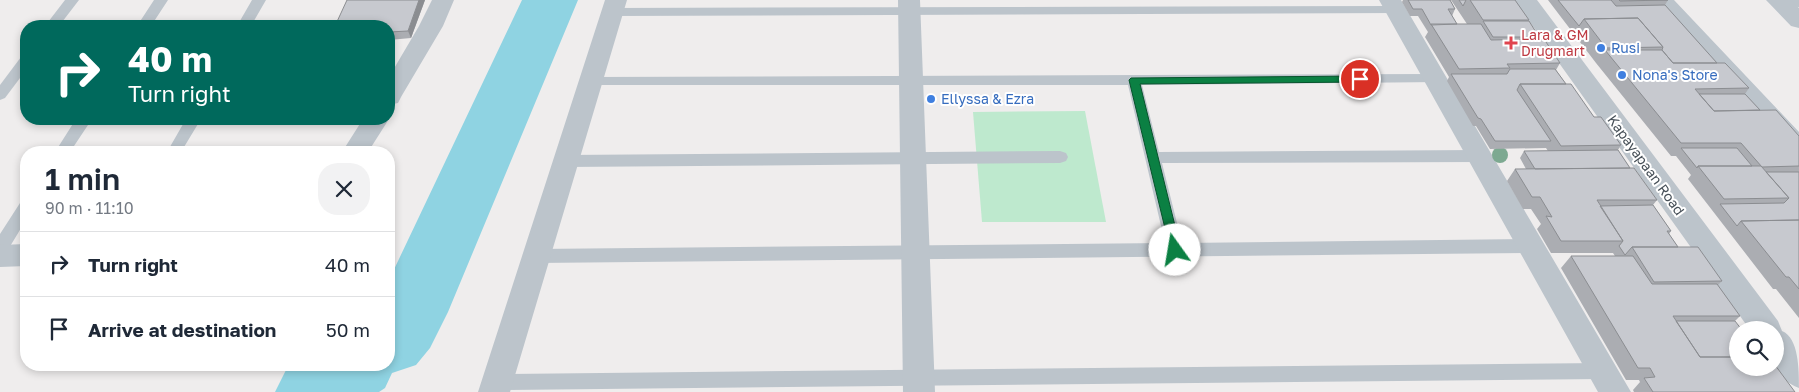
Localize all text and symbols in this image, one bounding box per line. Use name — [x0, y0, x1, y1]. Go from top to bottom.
place label: Lara & GM Drugmart — [1521, 26, 1589, 59]
marker: Lara & GM Drugmart — [1505, 37, 1517, 49]
text: 40 m — [128, 38, 212, 80]
place label: Rusi — [1611, 39, 1640, 56]
icon: right — [45, 40, 110, 105]
marker: Rusi — [1595, 42, 1607, 54]
pin — [1339, 58, 1381, 100]
icon: arrive — [1346, 65, 1374, 93]
place label: Nona's Store — [1632, 66, 1718, 83]
marker: Nona's Store — [1616, 69, 1628, 81]
text: Turn right — [128, 80, 231, 107]
place label: Ellyssa & Ezra — [941, 90, 1034, 107]
marker: Ellyssa & Ezra — [925, 93, 937, 105]
street label: Kapayapaan Road — [1604, 111, 1689, 218]
text: 1 min — [45, 161, 120, 197]
button: close — [318, 163, 370, 215]
text: 90 m · 11:10 — [45, 198, 134, 218]
position arrow — [1148, 223, 1200, 275]
icon: right — [45, 250, 73, 278]
text: Turn right — [88, 253, 178, 276]
text: 40 m — [325, 253, 370, 276]
icon: arrive — [45, 315, 73, 343]
text: Arrive at destination — [88, 318, 276, 341]
text: 50 m — [326, 318, 370, 341]
map controls — [1729, 321, 1784, 376]
button: search — [1729, 321, 1784, 376]

